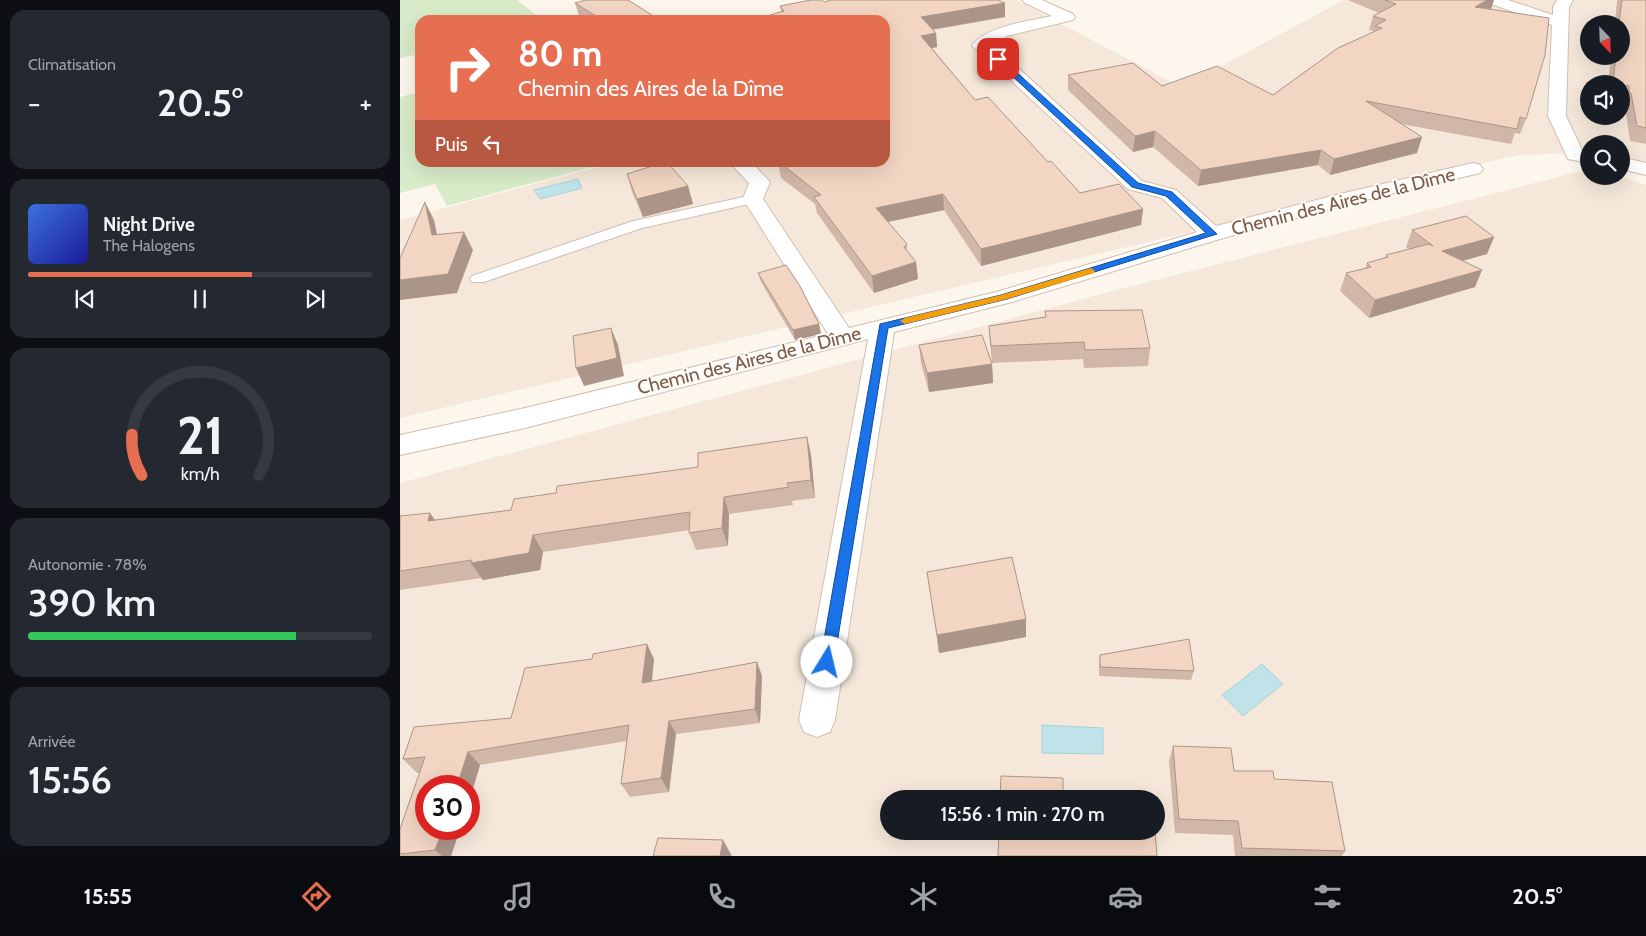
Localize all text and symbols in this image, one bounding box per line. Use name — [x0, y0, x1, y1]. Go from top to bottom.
north arrow — [1580, 15, 1630, 65]
map controls — [1580, 15, 1630, 185]
text: 80 m — [518, 32, 602, 75]
icon: right — [435, 35, 500, 100]
pin — [977, 38, 1019, 80]
icon: arrive — [984, 45, 1012, 73]
text: Climatisation — [28, 55, 116, 74]
text: Chemin des Aires de la Dîme — [518, 75, 784, 102]
button: sound — [1580, 75, 1630, 125]
text: 20.5° — [157, 79, 243, 126]
text: − — [28, 86, 40, 120]
text: + — [360, 86, 372, 120]
icon: left — [478, 130, 506, 158]
text: Puis — [435, 133, 468, 156]
button: search — [1580, 135, 1630, 185]
street label: Chemin des Aires de la Dîme — [1229, 162, 1458, 240]
text: Night Drive — [103, 213, 195, 236]
text: The Halogens — [103, 236, 195, 255]
icon: previous — [71, 285, 99, 313]
icon: pause — [186, 285, 214, 313]
icon: next — [301, 285, 329, 313]
street label: Chemin des Aires de la Dîme — [635, 321, 864, 399]
text: 21 — [177, 404, 223, 467]
text: km/h — [180, 463, 220, 484]
text: Autonomie · 78% — [28, 555, 147, 574]
text: 390 km — [28, 579, 156, 626]
position arrow — [800, 635, 852, 687]
text: Arrivée — [28, 732, 75, 751]
text: 15:56 — [28, 756, 112, 803]
speed limit sign: 30 — [415, 775, 480, 840]
text: 15:56 · 1 min · 270 m — [940, 803, 1105, 826]
icon: directions — [299, 879, 334, 914]
icon: music — [501, 879, 536, 914]
icon: phone — [704, 879, 739, 914]
icon: climate — [906, 879, 941, 914]
icon: car — [1108, 879, 1143, 914]
icon: filters — [1310, 879, 1345, 914]
text: 15:55 — [84, 883, 132, 910]
text: 20.5° — [1512, 883, 1562, 910]

